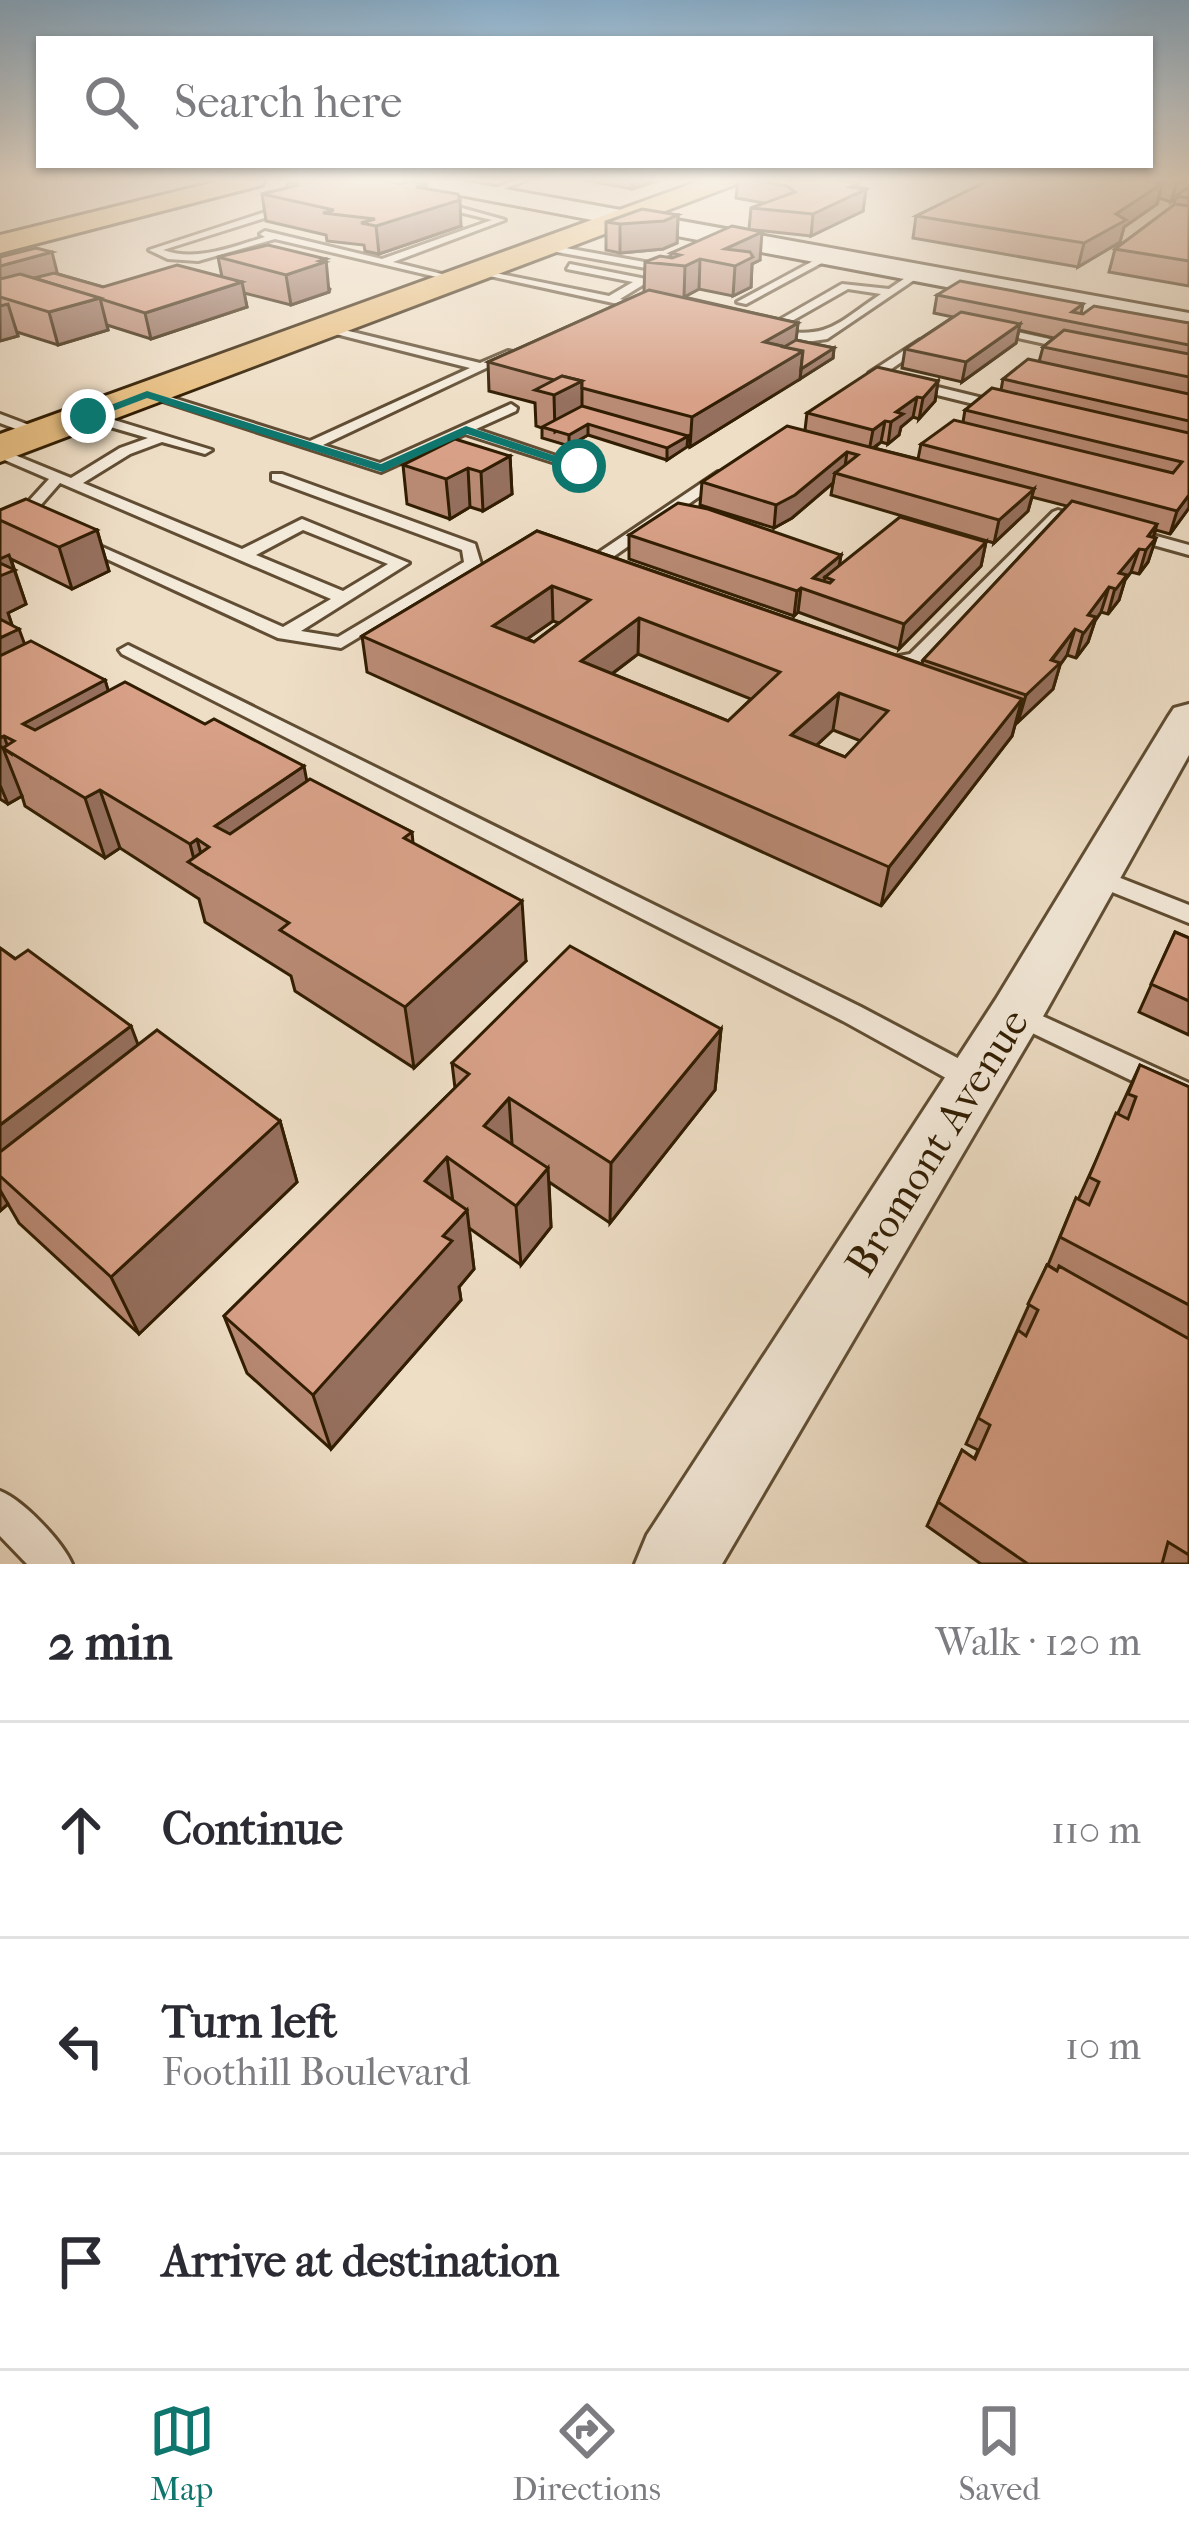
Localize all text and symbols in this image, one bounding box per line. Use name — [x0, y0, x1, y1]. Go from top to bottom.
search box — [36, 36, 1153, 168]
icon: search — [78, 69, 144, 135]
text: Search here — [174, 76, 402, 129]
route end — [61, 389, 115, 443]
route start — [552, 439, 606, 493]
street label: Bromont Avenue — [836, 1000, 1039, 1285]
text: 2 min — [48, 1612, 172, 1672]
text: Walk · 120 m — [936, 1619, 1141, 1665]
icon: ahead — [48, 1797, 114, 1863]
text: Continue — [162, 1803, 343, 1856]
text: 110 m — [1051, 1807, 1141, 1853]
text: Turn left — [162, 1996, 337, 2049]
icon: left — [48, 2013, 114, 2079]
text: 10 m — [1065, 2023, 1141, 2069]
text: Foothill Boulevard — [162, 2049, 470, 2095]
icon: arrive — [48, 2229, 114, 2295]
text: Arrive at destination — [162, 2235, 559, 2288]
tab: Map — [149, 2398, 215, 2509]
tab: Directions — [512, 2398, 661, 2509]
tab: Saved — [958, 2398, 1040, 2509]

